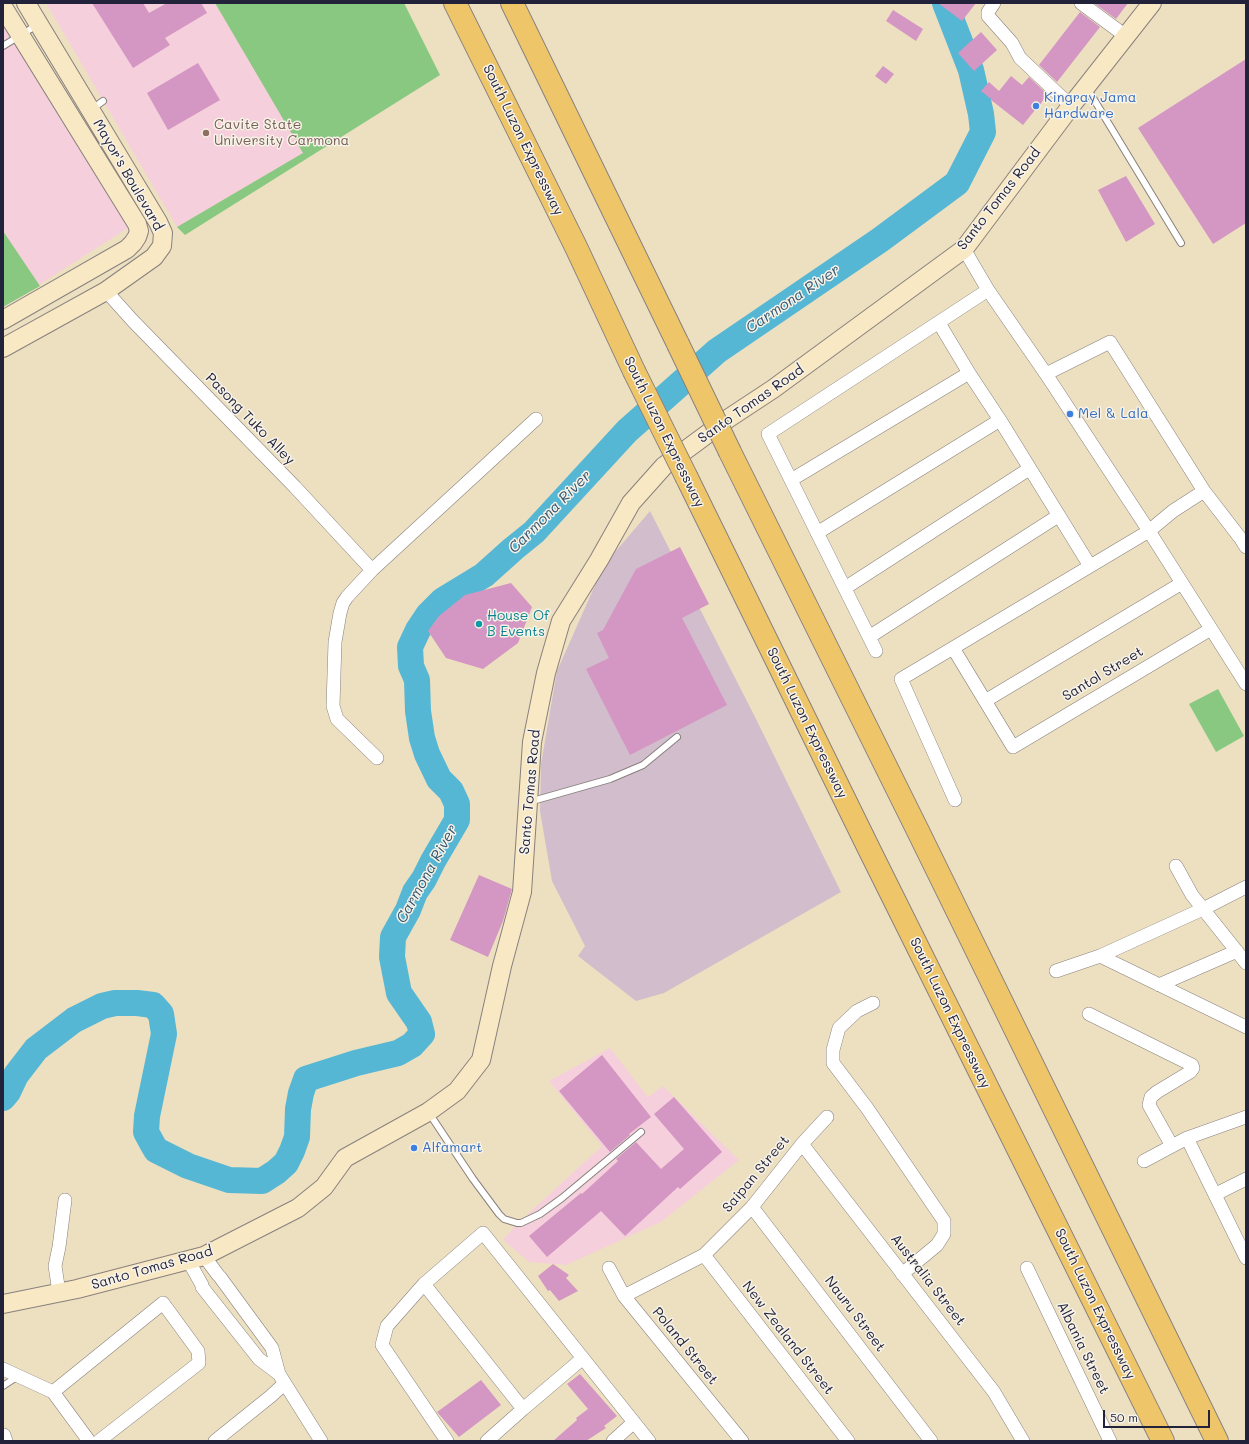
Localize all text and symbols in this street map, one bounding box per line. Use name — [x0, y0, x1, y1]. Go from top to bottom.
street label: South Luzon Expressway — [479, 62, 567, 218]
place label: Kingray Jama Hardware — [1044, 90, 1136, 122]
marker: Kingray Jama Hardware — [1031, 101, 1041, 111]
street label: Mayor's Boulevard — [89, 116, 167, 234]
place label: Cavite State University Carmona — [214, 117, 349, 150]
marker: Cavite State University Carmona — [201, 128, 211, 138]
street label: Santo Tomas Road — [954, 144, 1044, 254]
water label: Carmona River — [742, 261, 844, 337]
street label: South Luzon Expressway — [620, 354, 708, 510]
street label: Santo Tomas Road — [695, 361, 807, 447]
street label: Pasong Tuko Alley — [202, 370, 298, 468]
place label: Mel & Lala — [1078, 406, 1149, 422]
marker: Mel & Lala — [1065, 409, 1075, 419]
water label: Carmona River — [505, 467, 595, 557]
place label: House Of B Events — [487, 608, 549, 640]
marker: House Of B Events — [474, 619, 484, 629]
street label: Santol Street — [1060, 643, 1146, 705]
street label: South Luzon Expressway — [763, 645, 851, 801]
street label: Santo Tomas Road — [516, 729, 544, 855]
water label: Carmona River — [393, 822, 461, 926]
street label: South Luzon Expressway — [906, 935, 994, 1091]
street label: Saipan Street — [719, 1132, 793, 1216]
place label: Alfamart — [422, 1140, 482, 1156]
marker: Alfamart — [409, 1143, 419, 1153]
street label: South Luzon Expressway — [1051, 1226, 1139, 1382]
street label: Australia Street — [887, 1231, 969, 1329]
street label: Santo Tomas Road — [89, 1243, 215, 1293]
street label: Nauru Street — [821, 1273, 889, 1355]
street label: New Zealand Street — [739, 1278, 837, 1398]
street label: Albania Street — [1053, 1299, 1113, 1397]
street label: Poland Street — [649, 1304, 721, 1388]
scale bar — [1105, 1402, 1212, 1428]
text: 50 m — [1110, 1409, 1138, 1425]

